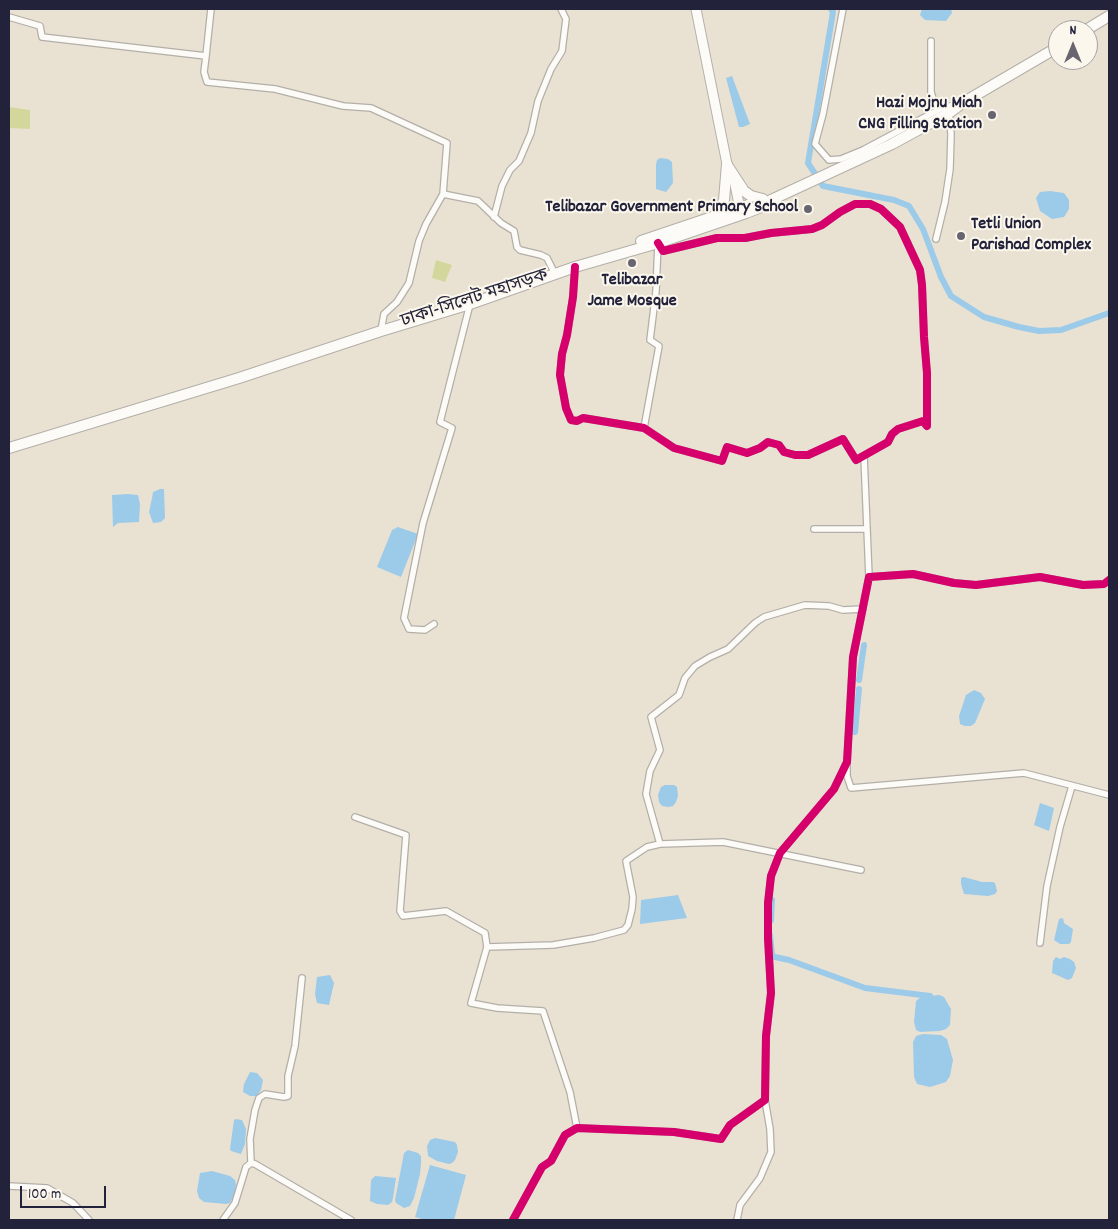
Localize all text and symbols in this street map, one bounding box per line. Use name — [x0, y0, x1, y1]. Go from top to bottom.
north arrow — [1048, 20, 1098, 70]
text: N — [1070, 21, 1076, 41]
place label: Hazi Mojnu Miah CNG Filling Station — [858, 94, 982, 136]
marker: Hazi Mojnu Miah CNG Filling Station — [986, 109, 998, 121]
place label: Telibazar Government Primary School — [545, 198, 798, 220]
marker: Telibazar Government Primary School — [802, 203, 814, 215]
place label: Tetli Union Parishad Complex — [971, 215, 1091, 258]
marker: Tetli Union Parishad Complex — [955, 230, 967, 242]
marker: Telibazar Jame Mosque — [626, 257, 638, 269]
street label: ঢাকা-সিলেট মহাসড়ক — [399, 266, 551, 334]
place label: Telibazar Jame Mosque — [587, 271, 677, 314]
scale bar — [22, 1176, 109, 1208]
text: 100 m — [28, 1184, 61, 1206]

